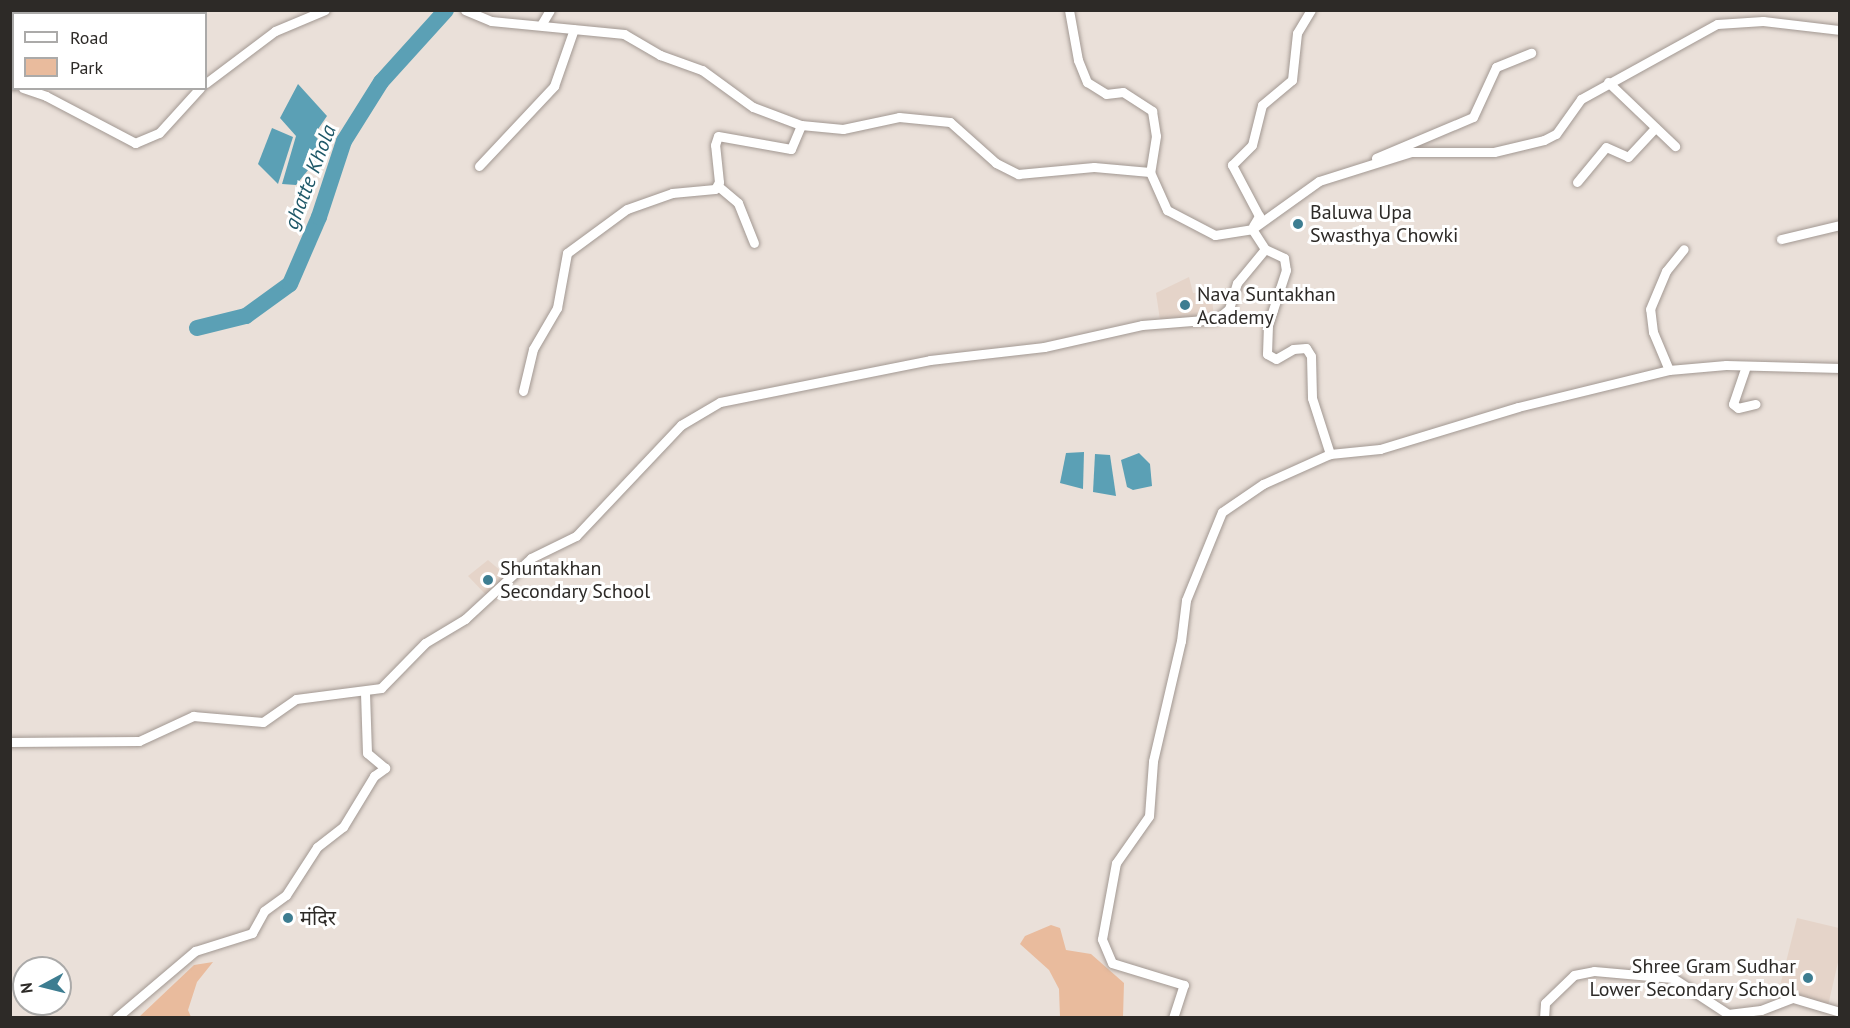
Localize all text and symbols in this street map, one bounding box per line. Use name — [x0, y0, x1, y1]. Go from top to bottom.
legend — [12, 12, 207, 90]
text: Road — [70, 26, 108, 49]
text: Park — [70, 56, 103, 79]
water label: ghatte Khola — [279, 121, 341, 233]
place label: Baluwa Upa Swasthya Chowki — [1310, 201, 1458, 248]
marker: Baluwa Upa Swasthya Chowki — [1291, 217, 1305, 231]
place label: Nava Suntakhan Academy — [1197, 282, 1336, 329]
marker: Nava Suntakhan Academy — [1178, 298, 1192, 312]
place label: Shuntakhan Secondary School — [500, 556, 651, 603]
marker: Shuntakhan Secondary School — [481, 573, 495, 587]
place label: मंदिर — [300, 906, 336, 930]
marker: मंदिर — [281, 911, 295, 925]
place label: Shree Gram Sudhar Lower Secondary School — [1589, 954, 1796, 1001]
north arrow — [12, 956, 72, 1016]
marker: Shree Gram Sudhar Lower Secondary School — [1801, 971, 1815, 985]
text: N — [16, 982, 37, 994]

